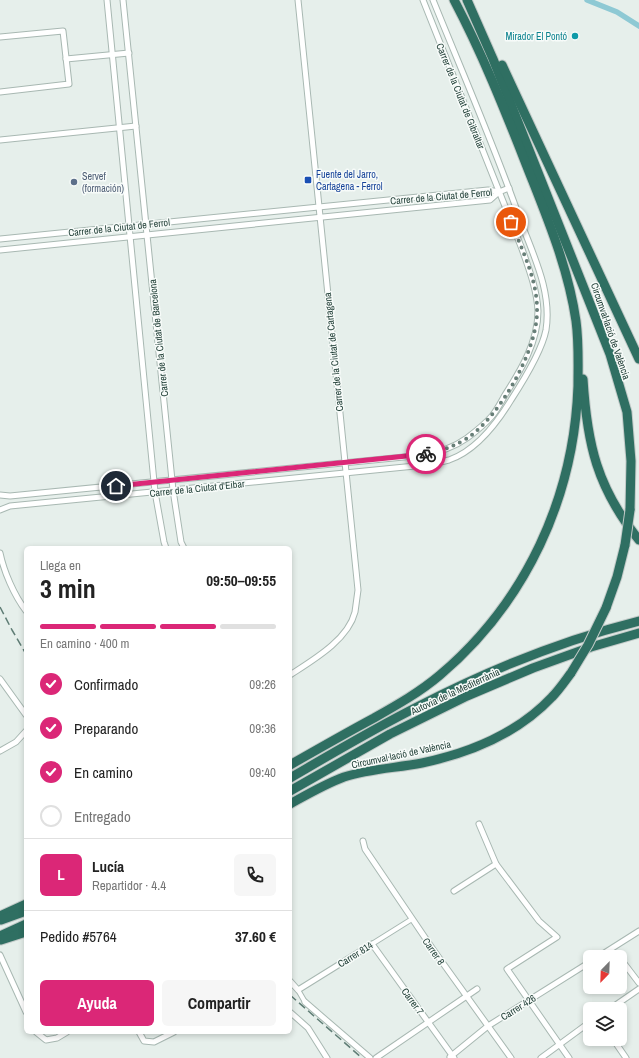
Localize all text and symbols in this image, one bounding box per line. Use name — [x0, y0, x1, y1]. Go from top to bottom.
place label: Mirador El Pontó — [505, 30, 567, 43]
marker: Mirador El Pontó — [570, 31, 580, 41]
street label: Carrer de la Ciutat de Gibraltar — [433, 41, 488, 151]
place label: Fuente del Jarro, Cartagena - Ferrol — [316, 168, 383, 193]
place label: Servef (formación) — [82, 170, 124, 195]
marker: Fuente del Jarro, Cartagena - Ferrol — [303, 175, 313, 185]
marker: Servef (formación) — [69, 177, 79, 187]
street label: Carrer de la Ciutat de Ferrol — [390, 186, 493, 207]
pin — [494, 205, 528, 239]
icon: bag — [500, 211, 522, 233]
street label: Carrer de la Ciutat de Ferrol — [68, 216, 171, 239]
street label: Carrer de la Ciutat de Barcelona — [146, 278, 171, 397]
street label: Circumval·lació de València — [588, 281, 633, 382]
street label: Carrer de la Ciutat de Cartagena — [321, 291, 346, 412]
courier — [406, 434, 446, 474]
icon: bike — [415, 443, 437, 465]
pin — [99, 469, 133, 503]
icon: home — [105, 475, 127, 497]
street label: Carrer de la Ciutat d'Eibar — [149, 477, 245, 500]
text: Llega en — [40, 557, 81, 574]
text: 09:50–09:55 — [206, 570, 276, 591]
text: 3 min — [40, 571, 96, 606]
text: En camino · 400 m — [40, 635, 129, 652]
street label: Autovia de la Mediterrània — [408, 665, 502, 718]
icon: check — [40, 673, 62, 695]
text: Confirmado — [74, 674, 138, 695]
text: 09:26 — [249, 676, 276, 693]
icon: check — [40, 717, 62, 739]
text: Preparando — [74, 718, 138, 739]
text: 09:36 — [249, 720, 276, 737]
street label: Circumval·lació de València — [350, 737, 453, 771]
icon: check — [40, 761, 62, 783]
text: En camino — [74, 762, 133, 783]
text: 09:40 — [249, 764, 276, 781]
text: Entregado — [74, 806, 131, 827]
button: phone — [234, 854, 276, 896]
text: Lucía — [92, 856, 124, 877]
text: L — [57, 864, 65, 885]
text: Repartidor · 4.4 — [92, 877, 166, 894]
text: Pedido #5764 — [40, 926, 117, 947]
text: 37.60 € — [235, 926, 276, 947]
street label: Carrer 8 — [420, 935, 448, 968]
street label: Carrer 814 — [335, 938, 376, 970]
north arrow — [583, 950, 627, 994]
map controls — [583, 950, 627, 1046]
button: Ayuda — [40, 980, 154, 1026]
button: Compartir — [162, 980, 276, 1026]
street label: Carrer 7 — [398, 985, 427, 1018]
street label: Carrer 426 — [498, 991, 539, 1023]
button: layers — [583, 1002, 627, 1046]

